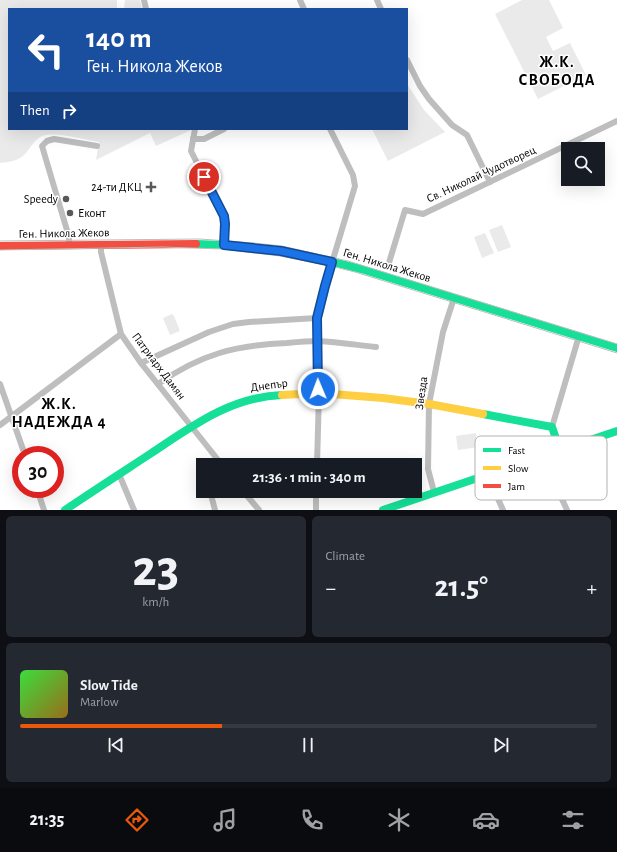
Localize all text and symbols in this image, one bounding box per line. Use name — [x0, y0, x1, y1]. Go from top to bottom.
icon: left — [20, 24, 72, 76]
text: 140 m — [86, 25, 152, 53]
district label: Ж.К. СВОБОДА — [519, 54, 595, 88]
text: Ген. Никола Жеков — [86, 58, 223, 76]
icon: right — [58, 100, 80, 122]
text: Then — [20, 103, 50, 118]
map controls — [561, 142, 605, 186]
button: search — [561, 142, 605, 186]
street label: Св. Николай Чудотворец — [425, 143, 538, 205]
pin — [187, 160, 221, 194]
icon: arrive — [193, 166, 215, 188]
place label: 24-ти ДКЦ — [91, 181, 142, 193]
marker: 24-ти ДКЦ — [145, 181, 157, 193]
place label: Speedy — [24, 193, 58, 206]
marker: Speedy — [61, 194, 71, 204]
place label: Еконт — [78, 207, 106, 219]
marker: Еконт — [65, 208, 75, 218]
street label: Ген. Никола Жеков — [18, 226, 110, 240]
street label: Ген. Никола Жеков — [342, 246, 433, 284]
street label: Патриарх Дамян — [130, 330, 188, 402]
position arrow — [297, 368, 339, 410]
street label: Звезда — [413, 375, 429, 410]
street label: Днепър — [250, 376, 288, 394]
district label: Ж.К. НАДЕЖДА 4 — [12, 396, 106, 430]
legend — [475, 436, 607, 500]
text: Fast — [508, 445, 526, 456]
speed limit sign: 30 — [12, 446, 64, 498]
text: Slow — [508, 463, 529, 474]
text: 21:36 · 1 min · 340 m — [252, 470, 366, 485]
text: Jam — [508, 481, 525, 492]
text: 23 — [132, 543, 179, 595]
text: Climate — [326, 550, 365, 563]
text: 21.5° — [434, 572, 488, 602]
text: − — [326, 577, 336, 599]
text: + — [586, 577, 597, 599]
text: km/h — [142, 596, 169, 609]
text: Slow Tide — [80, 678, 138, 693]
text: Marlow — [80, 696, 118, 709]
icon: previous — [105, 734, 127, 756]
icon: pause — [297, 734, 319, 756]
icon: next — [490, 734, 512, 756]
icon: directions — [123, 806, 151, 834]
icon: music — [211, 806, 239, 834]
icon: phone — [298, 806, 326, 834]
icon: climate — [385, 806, 413, 834]
icon: car — [472, 806, 500, 834]
icon: filters — [559, 806, 587, 834]
text: 21:35 — [30, 811, 64, 829]

